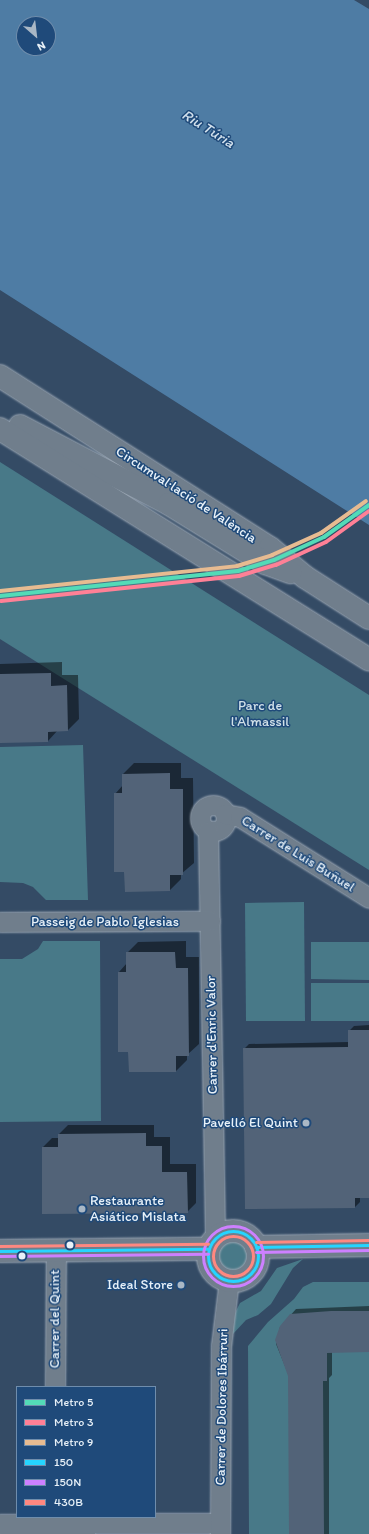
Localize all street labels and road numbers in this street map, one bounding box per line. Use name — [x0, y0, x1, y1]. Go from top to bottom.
street label: Circumval·lació de València — [112, 443, 260, 547]
street label: Carrer de Luis Buñuel — [238, 812, 358, 896]
street label: Passeig de Pablo Iglesias — [31, 914, 179, 930]
street label: Carrer d'Enric Valor — [203, 976, 221, 1094]
street label: Carrer del Quint — [47, 1270, 63, 1368]
street label: Carrer de Dolores Ibárruri — [212, 1329, 232, 1485]

